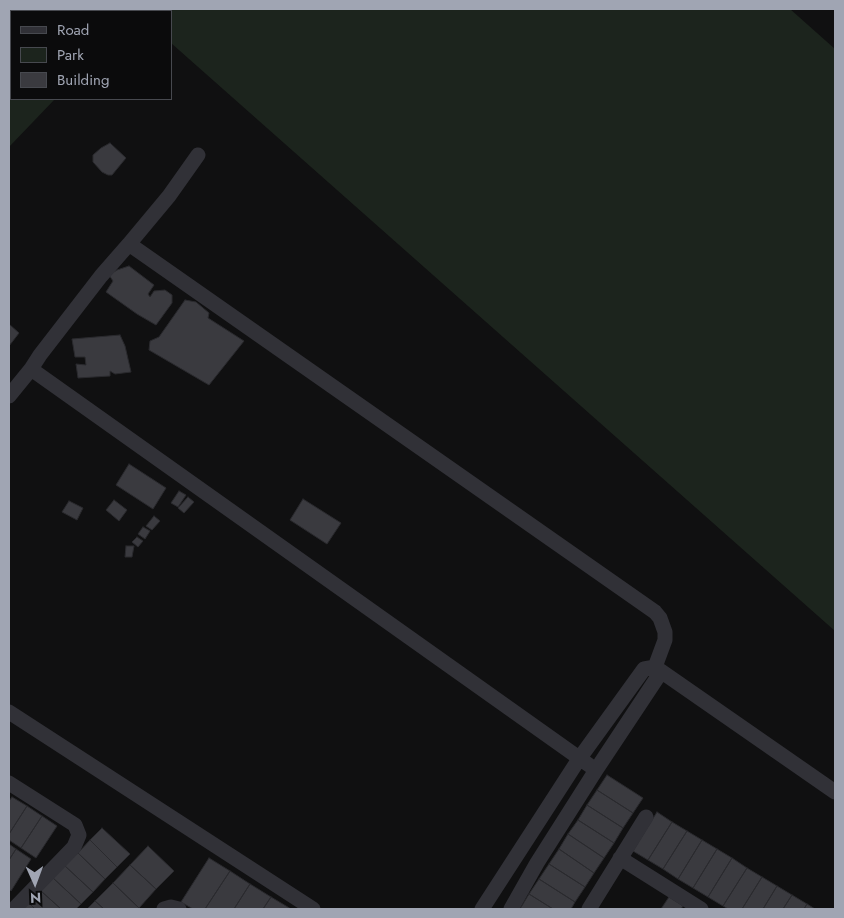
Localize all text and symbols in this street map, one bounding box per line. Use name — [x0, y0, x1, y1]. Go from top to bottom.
legend — [10, 10, 172, 100]
text: Road — [57, 19, 89, 41]
text: Park — [57, 44, 84, 66]
text: Building — [57, 69, 109, 91]
north arrow — [10, 858, 60, 908]
text: N — [30, 888, 41, 908]

